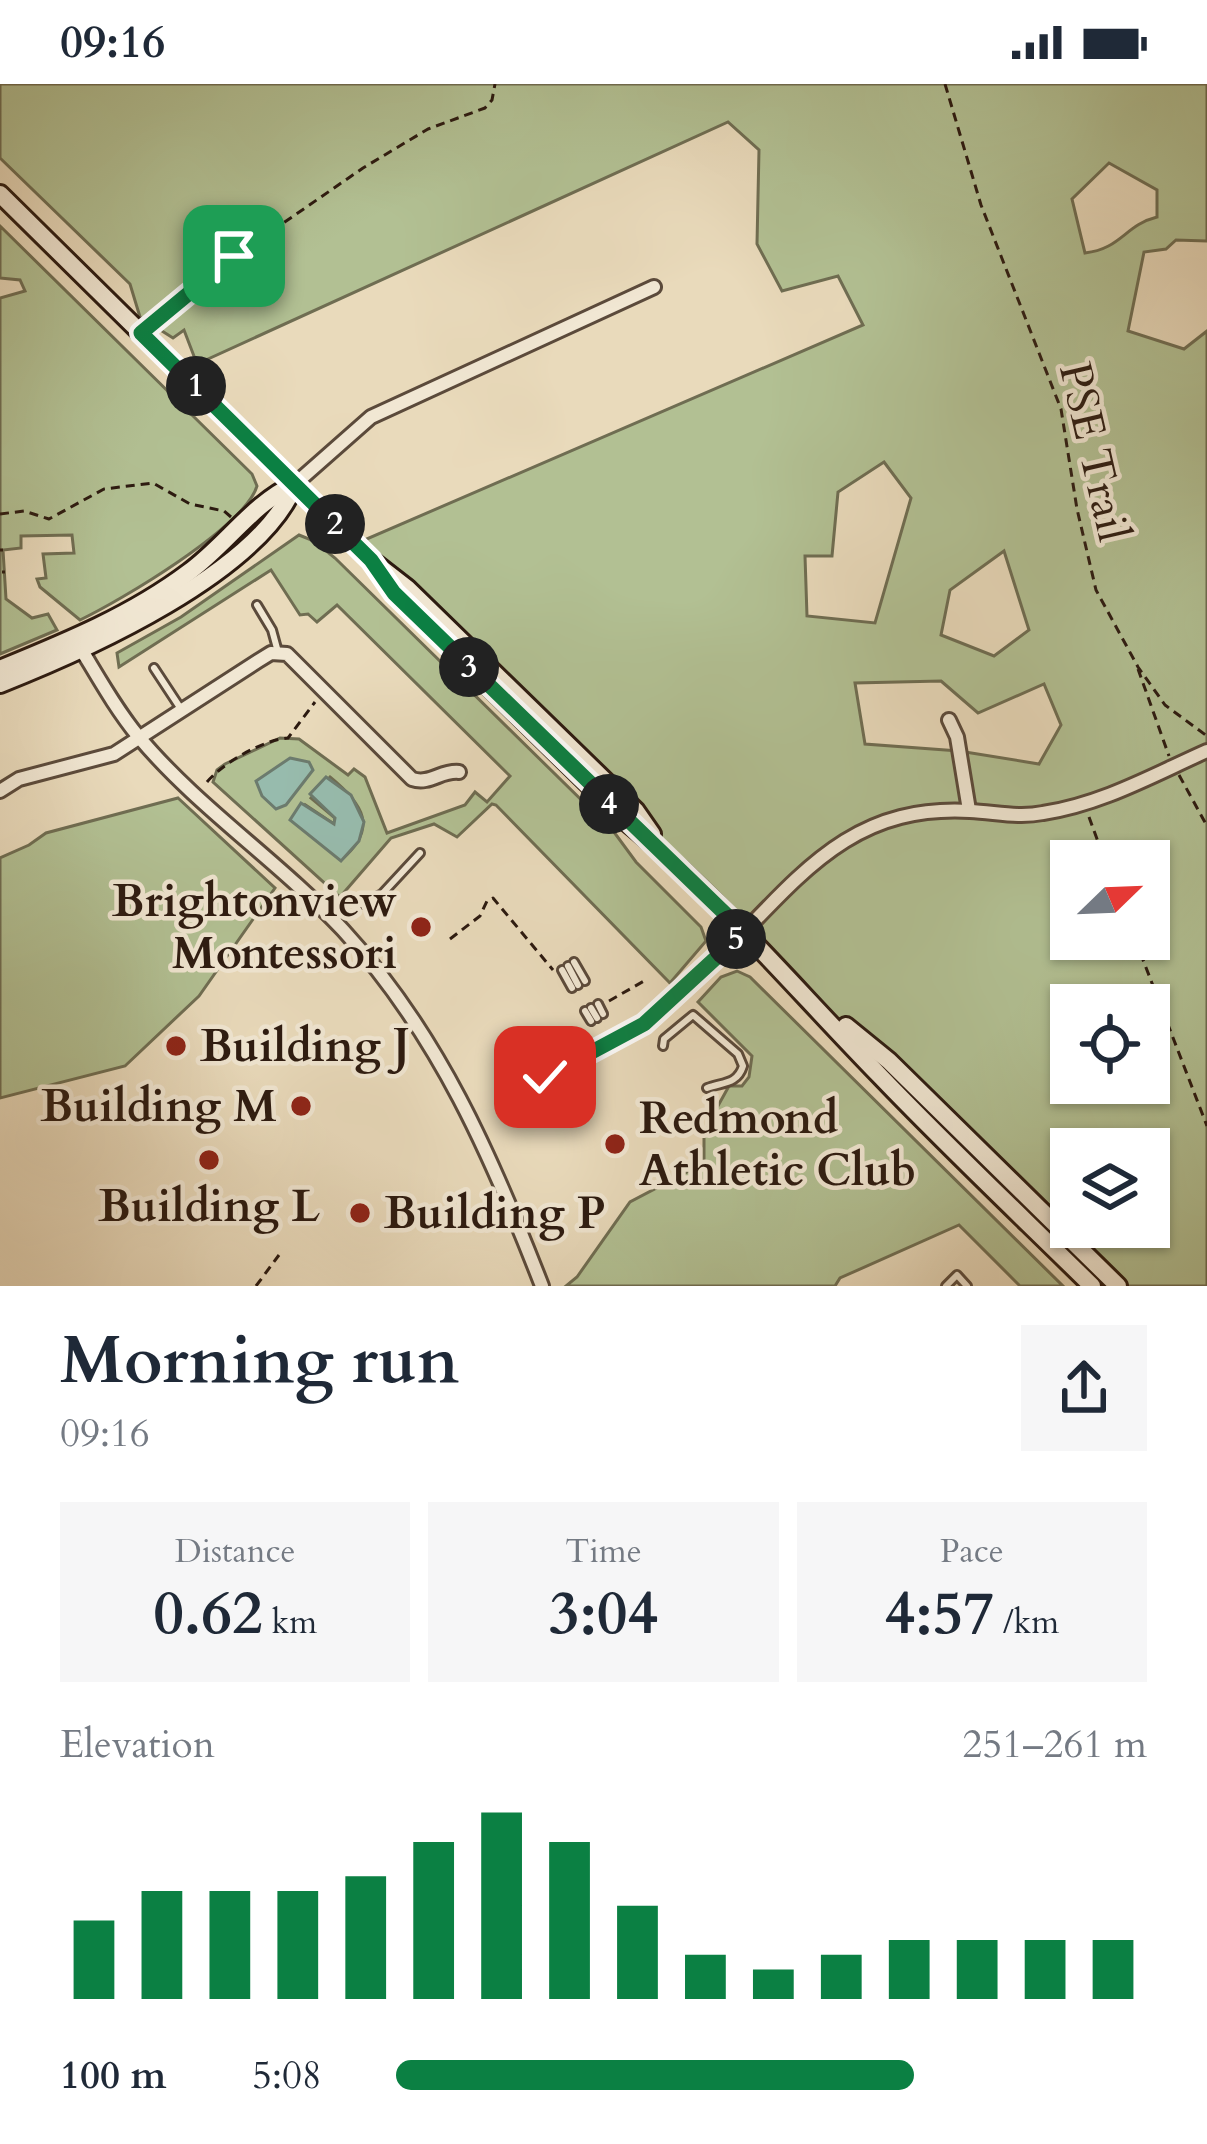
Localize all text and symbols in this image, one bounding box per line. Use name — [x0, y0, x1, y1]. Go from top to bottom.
text: 09:16 — [60, 12, 165, 73]
pin — [183, 205, 285, 307]
icon: arrive — [201, 223, 267, 289]
pin: 1 — [166, 356, 226, 416]
street label: PSE Trail — [1044, 356, 1144, 548]
text: 1 — [188, 363, 204, 408]
pin: 2 — [305, 494, 365, 554]
text: 2 — [327, 501, 343, 546]
pin: 3 — [439, 637, 499, 697]
text: 3 — [461, 644, 477, 689]
pin: 4 — [579, 774, 639, 834]
text: 4 — [601, 781, 617, 826]
north arrow — [1050, 840, 1170, 960]
map controls — [1050, 840, 1170, 1248]
place label: Brightonview Montessori — [112, 871, 397, 984]
pin: 5 — [706, 909, 766, 969]
marker: Brightonview Montessori — [408, 914, 434, 940]
text: 5 — [728, 916, 744, 961]
button: locate — [1050, 984, 1170, 1104]
place label: Building J — [200, 1016, 410, 1077]
pin — [494, 1026, 596, 1128]
marker: Building J — [163, 1033, 189, 1059]
icon: check — [512, 1044, 578, 1110]
place label: Building M — [40, 1076, 277, 1137]
place label: Redmond Athletic Club — [639, 1088, 916, 1201]
marker: Building M — [288, 1093, 314, 1119]
button: layers — [1050, 1128, 1170, 1248]
marker: Redmond Athletic Club — [602, 1131, 628, 1157]
marker: Building L — [196, 1147, 222, 1173]
place label: Building L — [98, 1176, 320, 1237]
place label: Building P — [384, 1183, 606, 1244]
marker: Building P — [347, 1200, 373, 1226]
text: Morning run — [60, 1317, 459, 1406]
button: share — [1021, 1325, 1147, 1451]
text: 09:16 — [60, 1407, 150, 1460]
text: Distance — [175, 1529, 295, 1574]
text: Time — [565, 1529, 642, 1574]
text: Pace — [940, 1529, 1004, 1574]
text: 0.62 — [153, 1574, 263, 1655]
text: 3:04 — [549, 1574, 658, 1655]
text: 4:57 — [884, 1574, 994, 1655]
text: km — [263, 1600, 317, 1645]
text: /km — [994, 1600, 1059, 1645]
text: Elevation — [60, 1718, 215, 1771]
text: 251–261 m — [962, 1718, 1147, 1771]
text: 100 m — [60, 2049, 166, 2102]
text: 5:08 — [252, 2049, 322, 2102]

